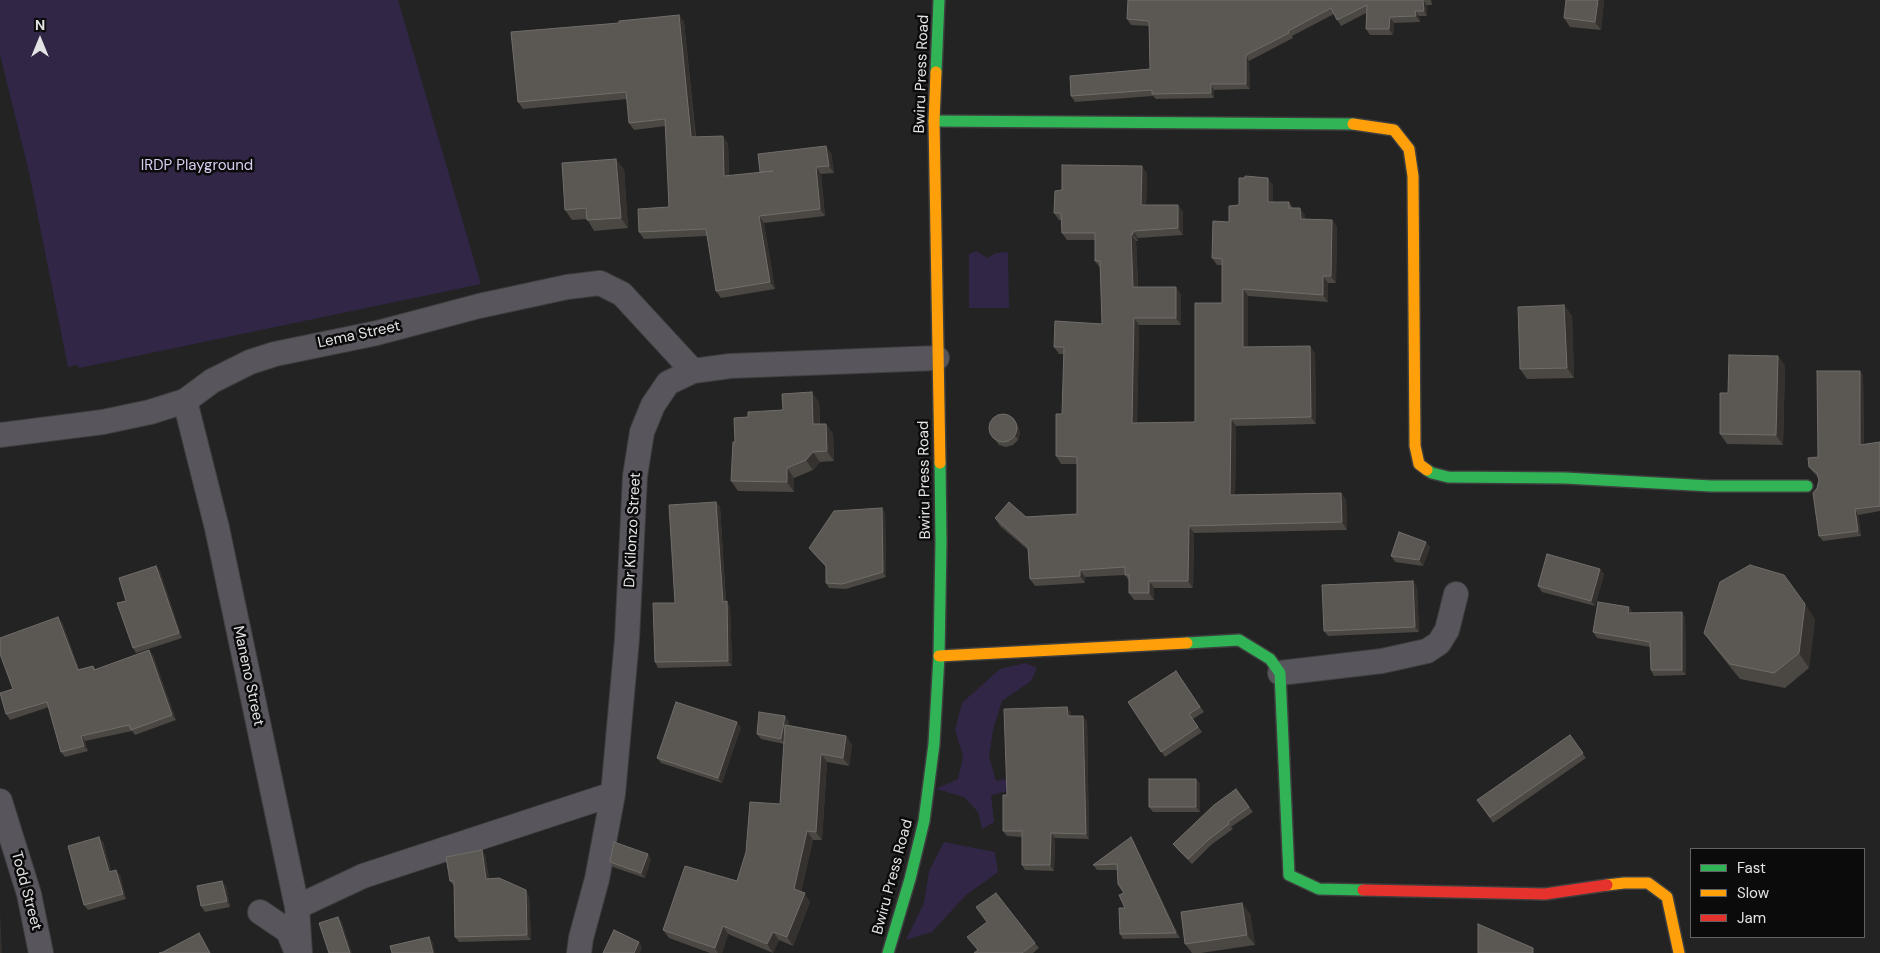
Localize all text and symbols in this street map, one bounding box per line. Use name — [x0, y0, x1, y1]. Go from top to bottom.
street label: Bwiru Press Road — [911, 14, 933, 134]
north arrow — [15, 15, 65, 65]
text: N — [35, 16, 45, 34]
park label: IRDP Playground — [141, 157, 253, 175]
street label: Lema Street — [316, 317, 402, 353]
street label: Bwiru Press Road — [915, 421, 935, 539]
street label: Dr Kilonzo Street — [621, 472, 645, 588]
street label: Maneno Street — [229, 624, 267, 728]
street label: Bwiru Press Road — [869, 817, 917, 937]
legend — [1690, 848, 1865, 938]
street label: Todd Street — [7, 849, 45, 933]
text: Fast — [1737, 858, 1766, 878]
text: Slow — [1737, 883, 1769, 903]
text: Jam — [1737, 908, 1766, 928]

